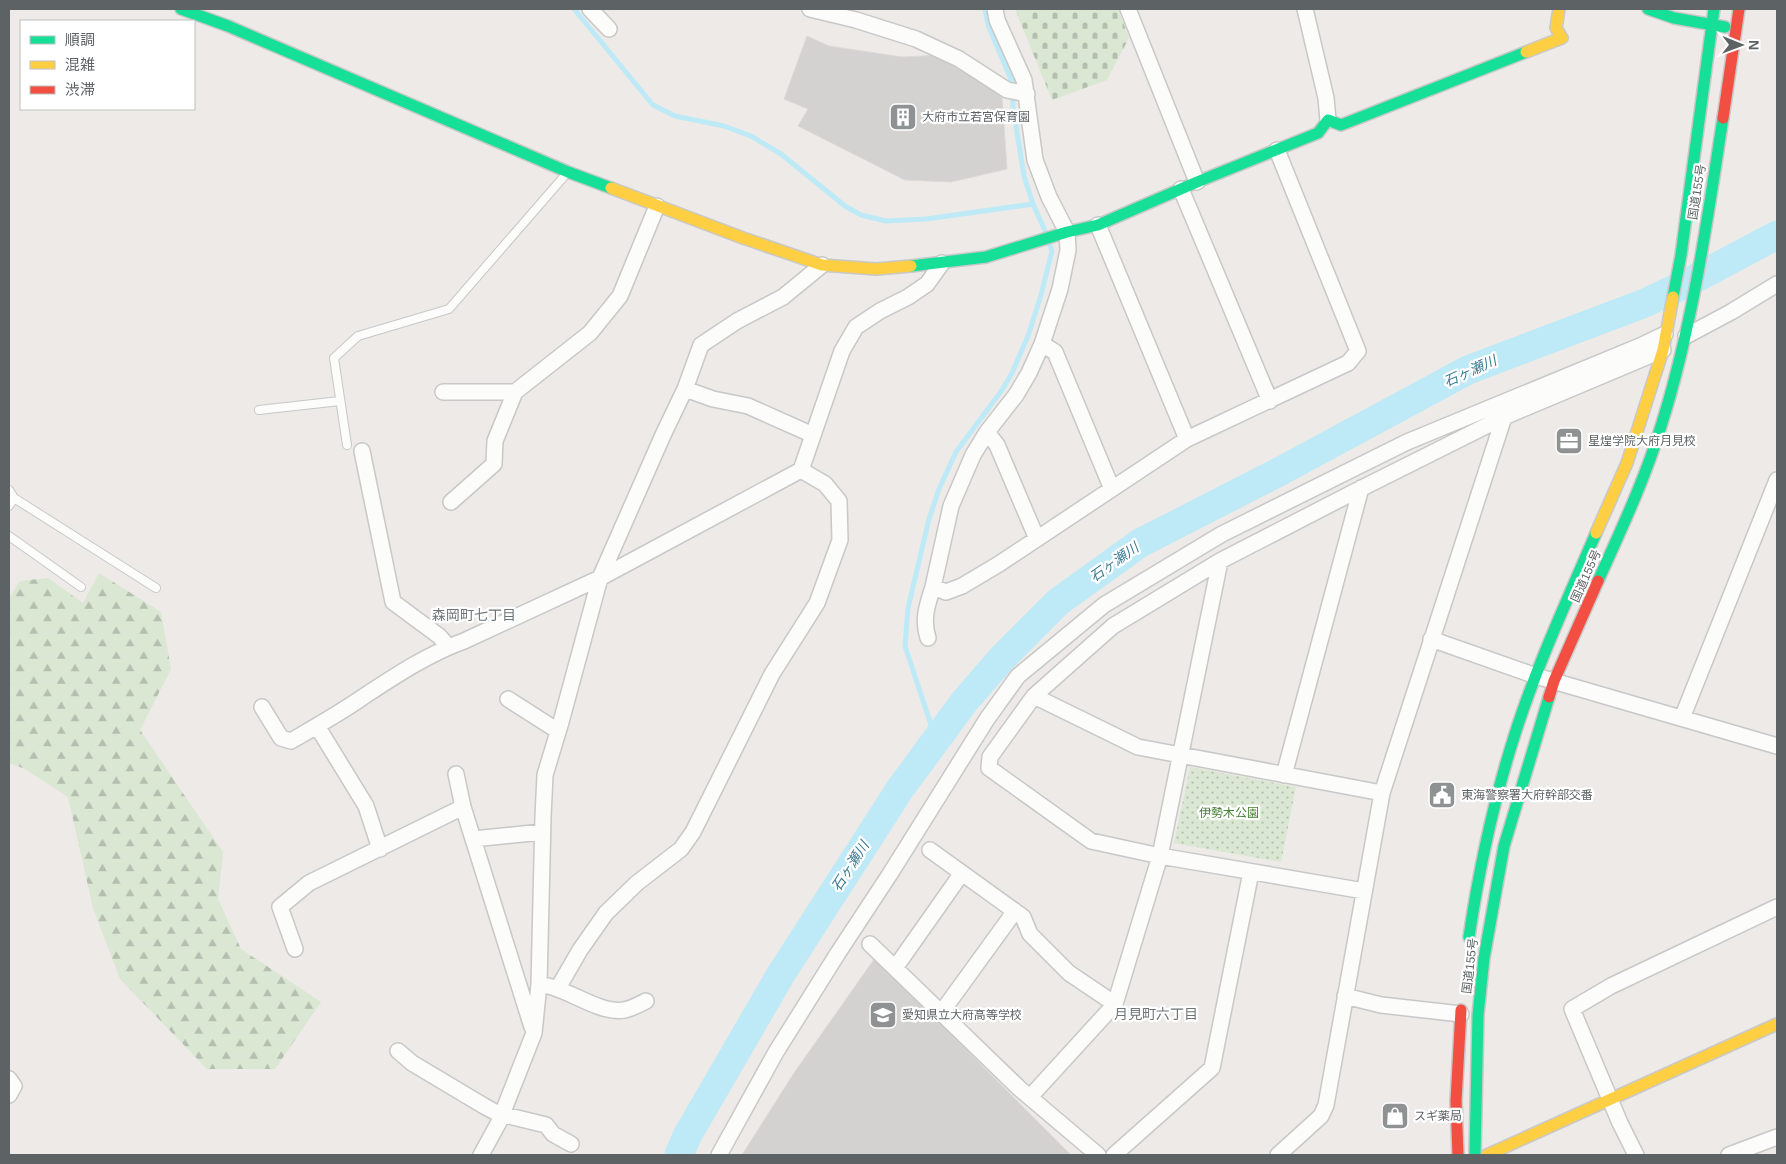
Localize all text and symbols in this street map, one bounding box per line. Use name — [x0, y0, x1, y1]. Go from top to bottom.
legend — [20, 20, 195, 110]
north arrow — [1716, 20, 1766, 70]
text: 順調 — [65, 31, 95, 48]
text: N — [1746, 40, 1762, 50]
text: 混雑 — [65, 56, 95, 73]
text: 渋滞 — [65, 81, 95, 98]
building icon: 大府市立若宮保育園 — [888, 102, 918, 132]
place label: 大府市立若宮保育園 — [922, 110, 1030, 124]
street label: 国道155号 — [1686, 163, 1708, 221]
water label: 石ヶ瀬川 — [1441, 351, 1501, 390]
office icon: 星煌学院大府月見校 — [1554, 426, 1584, 456]
place label: 星煌学院大府月見校 — [1588, 434, 1696, 448]
water label: 石ヶ瀬川 — [1086, 538, 1143, 585]
street label: 国道155号 — [1568, 548, 1604, 604]
district label: 森岡町七丁目 — [432, 607, 516, 623]
public building icon: 東海警察署大府幹部交番 — [1427, 780, 1457, 810]
place label: 東海警察署大府幹部交番 — [1461, 788, 1593, 802]
park label: 伊勢木公園 — [1199, 806, 1259, 820]
water label: 石ヶ瀬川 — [828, 836, 873, 894]
street label: 国道155号 — [1460, 937, 1480, 995]
school or university icon: 愛知県立大府高等学校 — [868, 1000, 898, 1030]
district label: 月見町六丁目 — [1114, 1006, 1198, 1022]
place label: 愛知県立大府高等学校 — [902, 1008, 1022, 1022]
shop icon: スギ薬局 — [1380, 1101, 1410, 1131]
place label: スギ薬局 — [1414, 1109, 1462, 1123]

